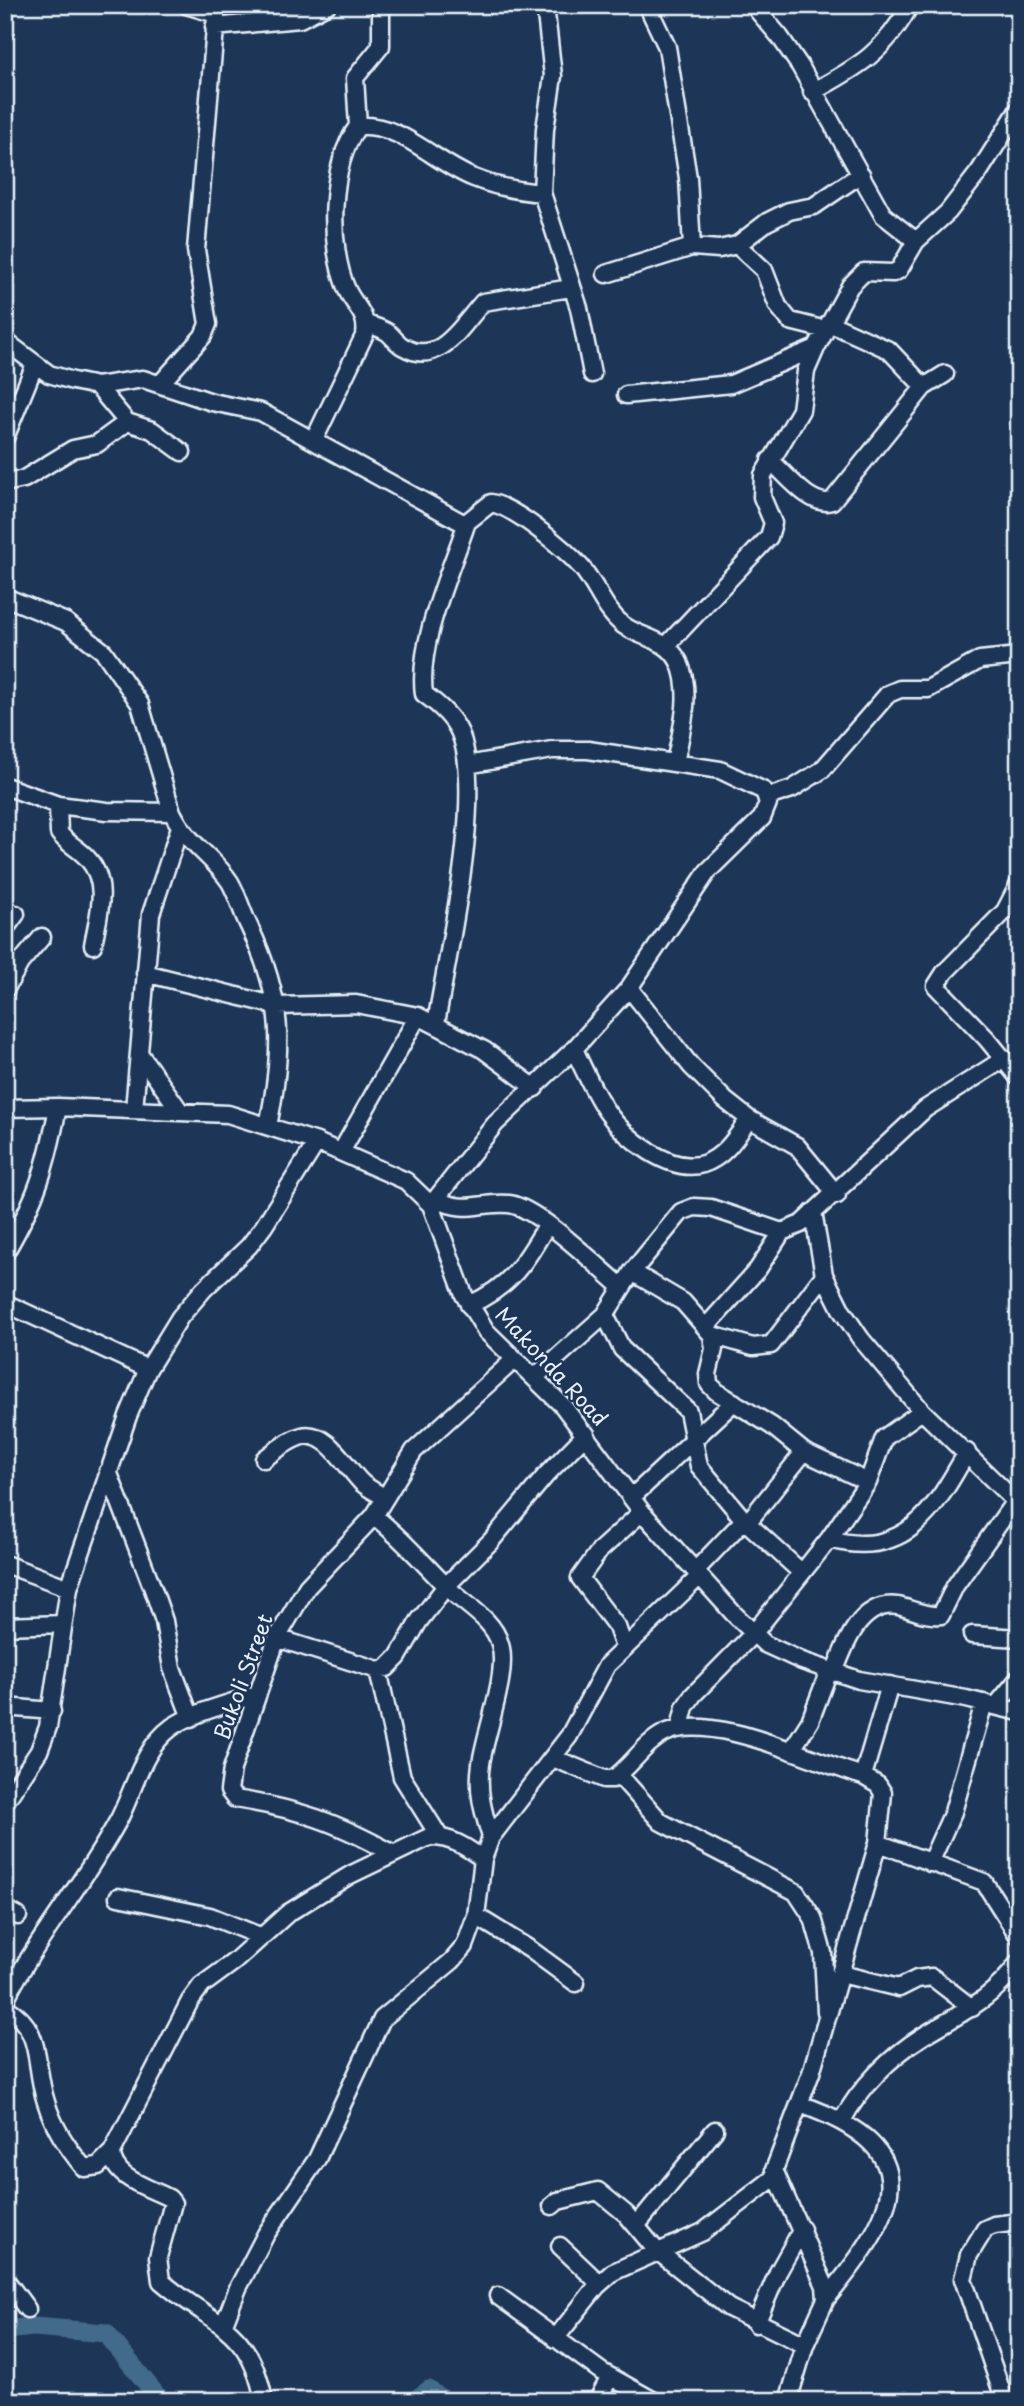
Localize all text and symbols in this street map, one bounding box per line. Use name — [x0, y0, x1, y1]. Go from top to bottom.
street label: Makonda Road — [489, 1299, 616, 1433]
street label: Bukoli Street — [205, 1609, 280, 1744]

